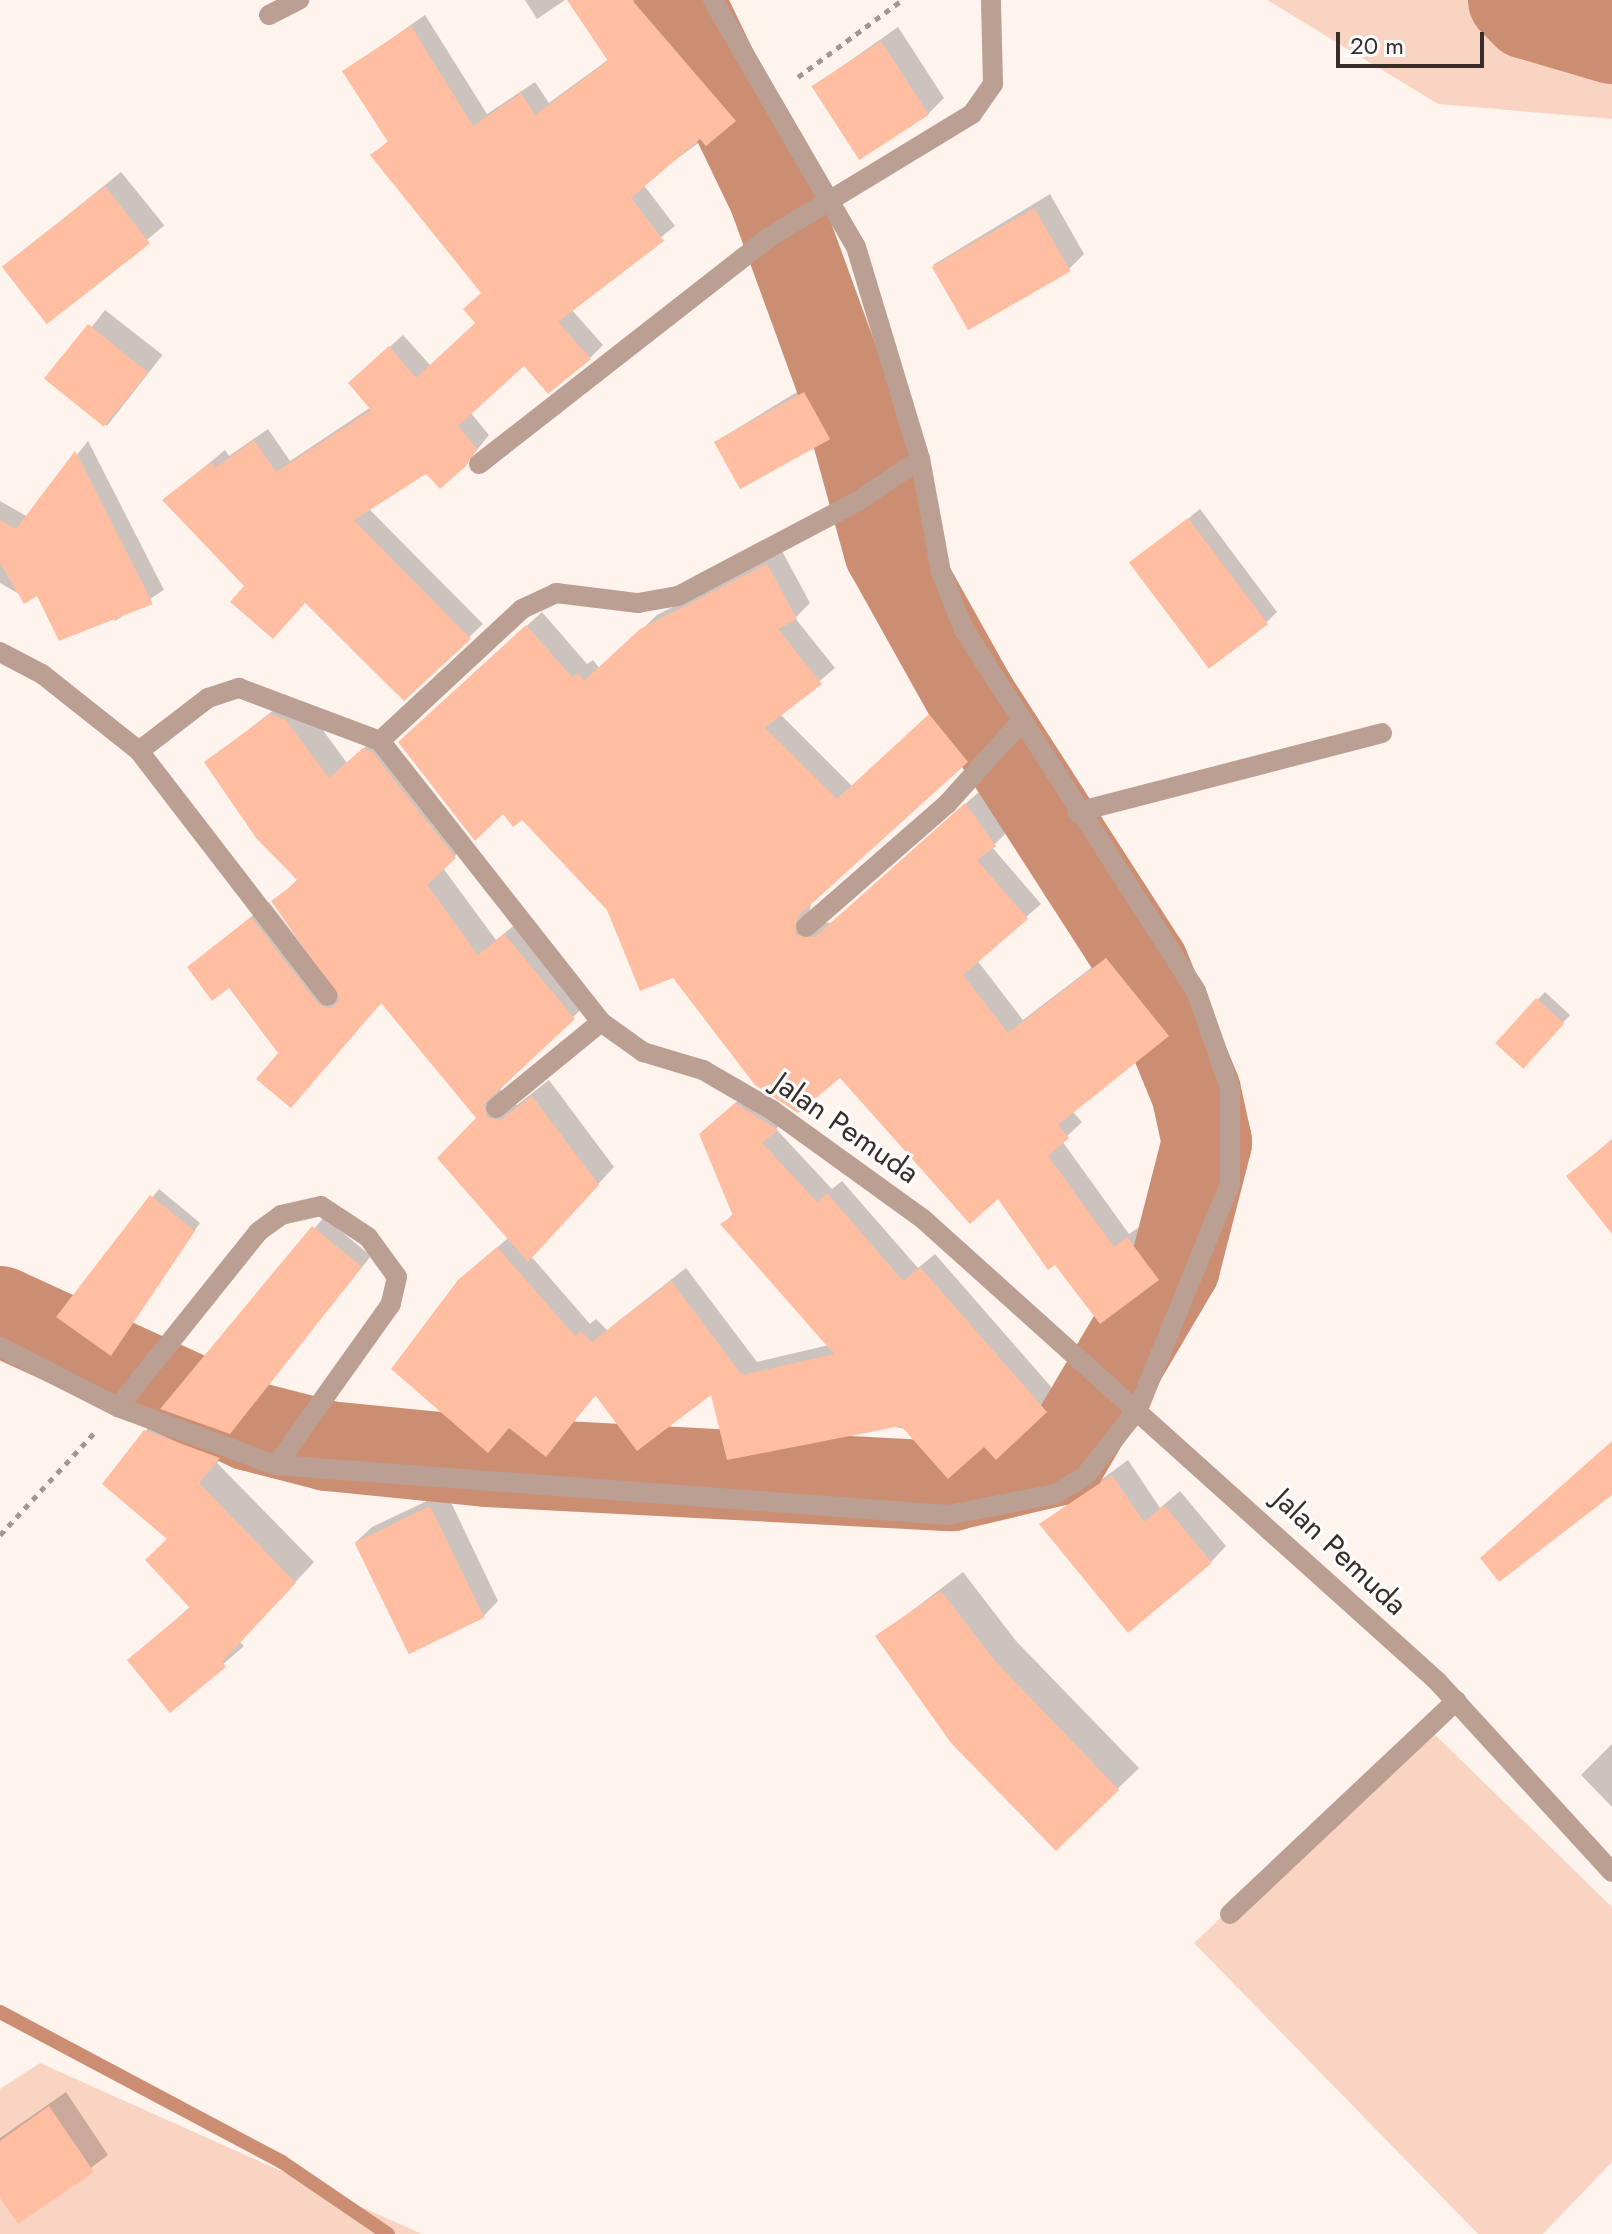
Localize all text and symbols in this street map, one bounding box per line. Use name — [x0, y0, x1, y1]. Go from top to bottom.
scale bar — [1340, 16, 1488, 66]
text: 20 m — [1350, 28, 1404, 63]
street label: Jalan Pemuda — [766, 1065, 926, 1191]
street label: Jalan Pemuda — [1266, 1481, 1414, 1623]

